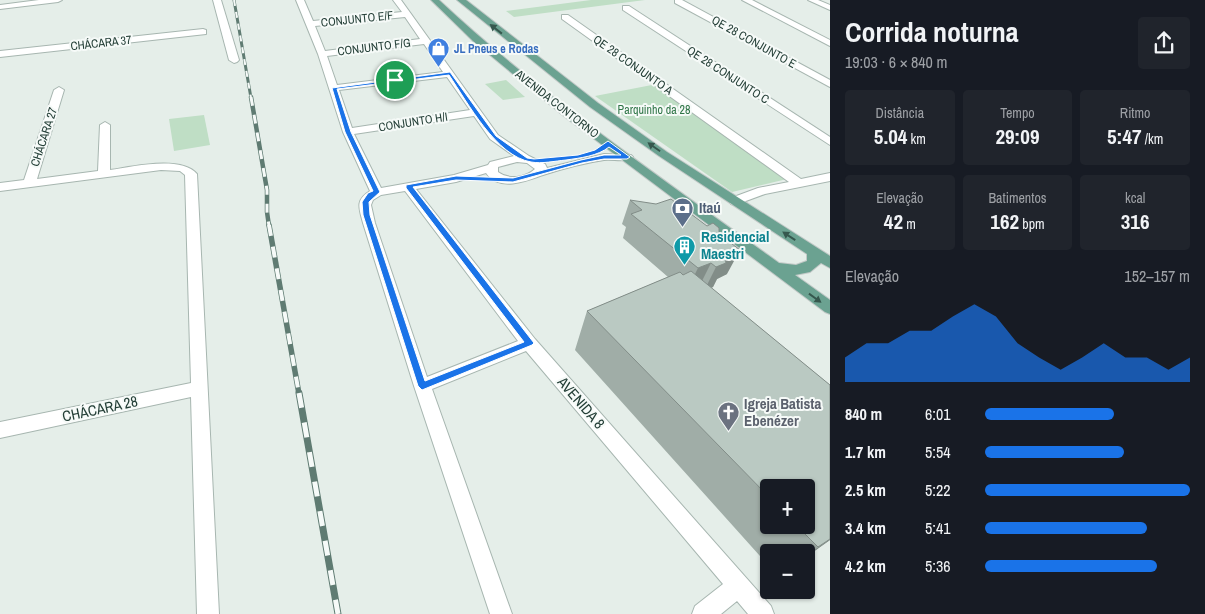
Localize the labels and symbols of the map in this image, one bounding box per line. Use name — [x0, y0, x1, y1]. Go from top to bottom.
street label: CONJUNTO E/F — [320, 7, 394, 31]
street label: QE 28 CONJUNTO E — [709, 12, 799, 72]
one-way arrow — [489, 23, 502, 34]
street label: CHÁCARA 37 — [70, 32, 133, 54]
street label: QE 28 CONJUNTO A — [590, 32, 676, 99]
street label: CONJUNTO F/G — [336, 35, 412, 59]
shop icon: JL Pneus e Rodas — [426, 37, 450, 68]
place label: JL Pneus e Rodas — [454, 41, 539, 57]
street label: QE 28 CONJUNTO C — [684, 42, 772, 108]
pin — [374, 59, 416, 101]
street label: AVENIDA CONTORNO — [511, 66, 602, 142]
park label: Parquinho da 28 — [618, 102, 690, 118]
street label: CHÁCARA 27 — [27, 105, 61, 169]
street label: CONJUNTO H/I — [377, 109, 449, 135]
one-way arrow — [647, 142, 660, 152]
bank icon: Itaú — [671, 196, 695, 227]
place label: Itaú — [699, 197, 721, 218]
place label: Residencial Maestri — [701, 226, 769, 264]
one-way arrow — [783, 231, 796, 241]
building icon: Residencial Maestri — [673, 234, 697, 265]
one-way arrow — [808, 292, 821, 303]
street label: AVENIDA 8 — [552, 371, 610, 433]
street label: CHÁCARA 28 — [60, 390, 140, 427]
place label: Igreja Batista Ebenézer — [744, 393, 821, 431]
church icon: Igreja Batista Ebenézer — [716, 401, 740, 432]

